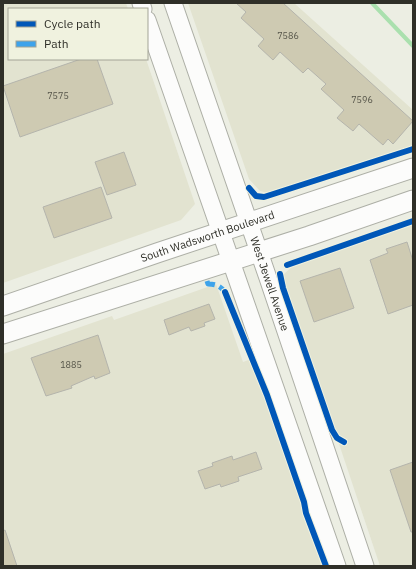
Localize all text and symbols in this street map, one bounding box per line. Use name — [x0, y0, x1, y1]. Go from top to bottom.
legend — [8, 8, 148, 60]
text: Cycle path — [44, 16, 101, 31]
house number: 7586 — [277, 30, 299, 41]
text: Path — [44, 36, 69, 51]
house number: 7575 — [47, 90, 69, 101]
house number: 7596 — [351, 94, 373, 105]
street label: South Wadsworth Boulevard — [139, 208, 276, 265]
street label: West Jewell Avenue — [247, 235, 292, 333]
house number: 1885 — [60, 359, 82, 370]

